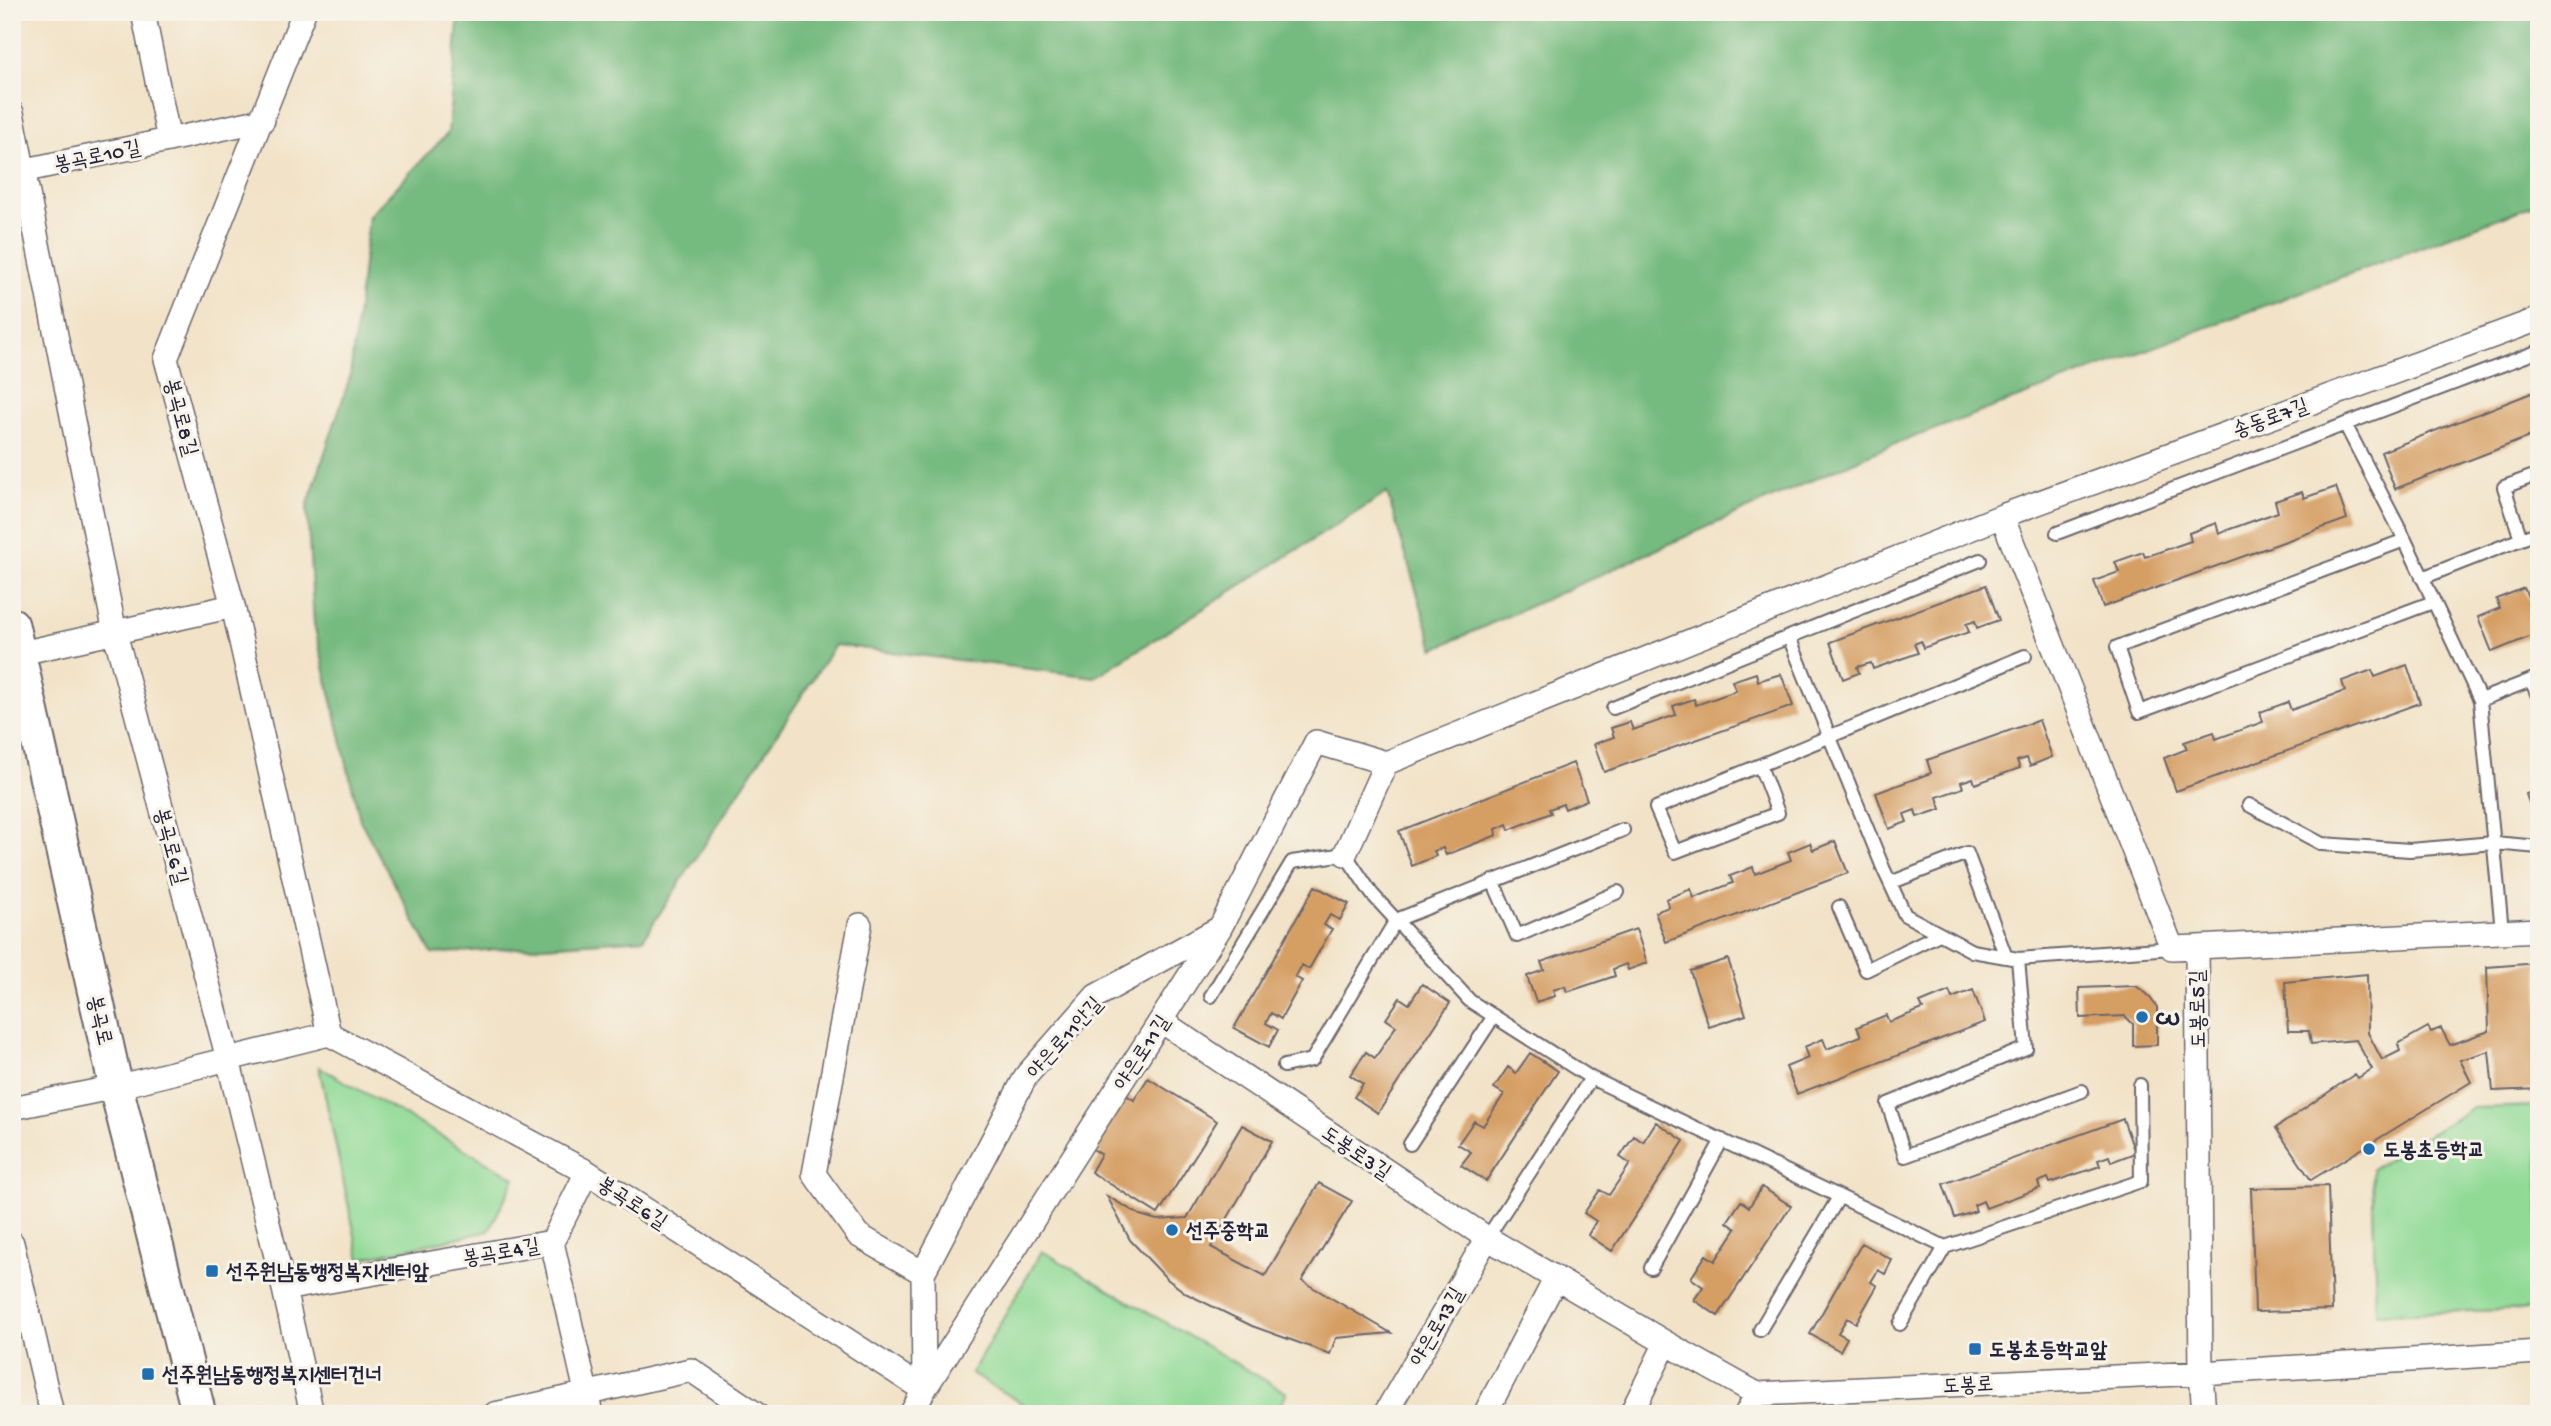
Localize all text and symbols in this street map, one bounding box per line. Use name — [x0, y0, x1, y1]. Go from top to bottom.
street label: 봉곡로10길 — [52, 137, 143, 180]
street label: 봉곡로8길 — [156, 376, 201, 459]
street label: 송동로7길 — [2230, 394, 2312, 445]
street label: 봉곡로6길 — [146, 806, 191, 888]
street label: 도봉로5길 — [2187, 969, 2214, 1048]
street label: 봉곡로 — [80, 993, 115, 1048]
street label: 야은로11안길 — [1023, 993, 1110, 1085]
place label: CU — [2155, 1008, 2180, 1033]
marker: CU — [2134, 1009, 2150, 1025]
street label: 야은로11길 — [1110, 1012, 1177, 1096]
street label: 도봉로3길 — [1316, 1123, 1395, 1187]
place label: 도봉초등학교 — [2383, 1140, 2484, 1165]
marker: 도봉초등학교 — [2361, 1141, 2377, 1157]
street label: 봉곡로6길 — [591, 1173, 671, 1237]
place label: 선주중학교 — [1186, 1221, 1271, 1246]
marker: 선주중학교 — [1164, 1222, 1180, 1238]
street label: 봉곡로4길 — [461, 1235, 542, 1273]
place label: 선주원남동행정복지센터앞 — [226, 1262, 429, 1287]
marker: 선주원남동행정복지센터앞 — [204, 1263, 220, 1279]
street label: 야은로13길 — [1406, 1284, 1472, 1372]
place label: 도봉초등학교앞 — [1989, 1340, 2107, 1365]
marker: 도봉초등학교앞 — [1967, 1341, 1983, 1357]
place label: 선주원남동행정복지센터건너 — [162, 1365, 382, 1390]
marker: 선주원남동행정복지센터건너 — [140, 1366, 156, 1382]
street label: 도봉로 — [1942, 1374, 1994, 1401]

